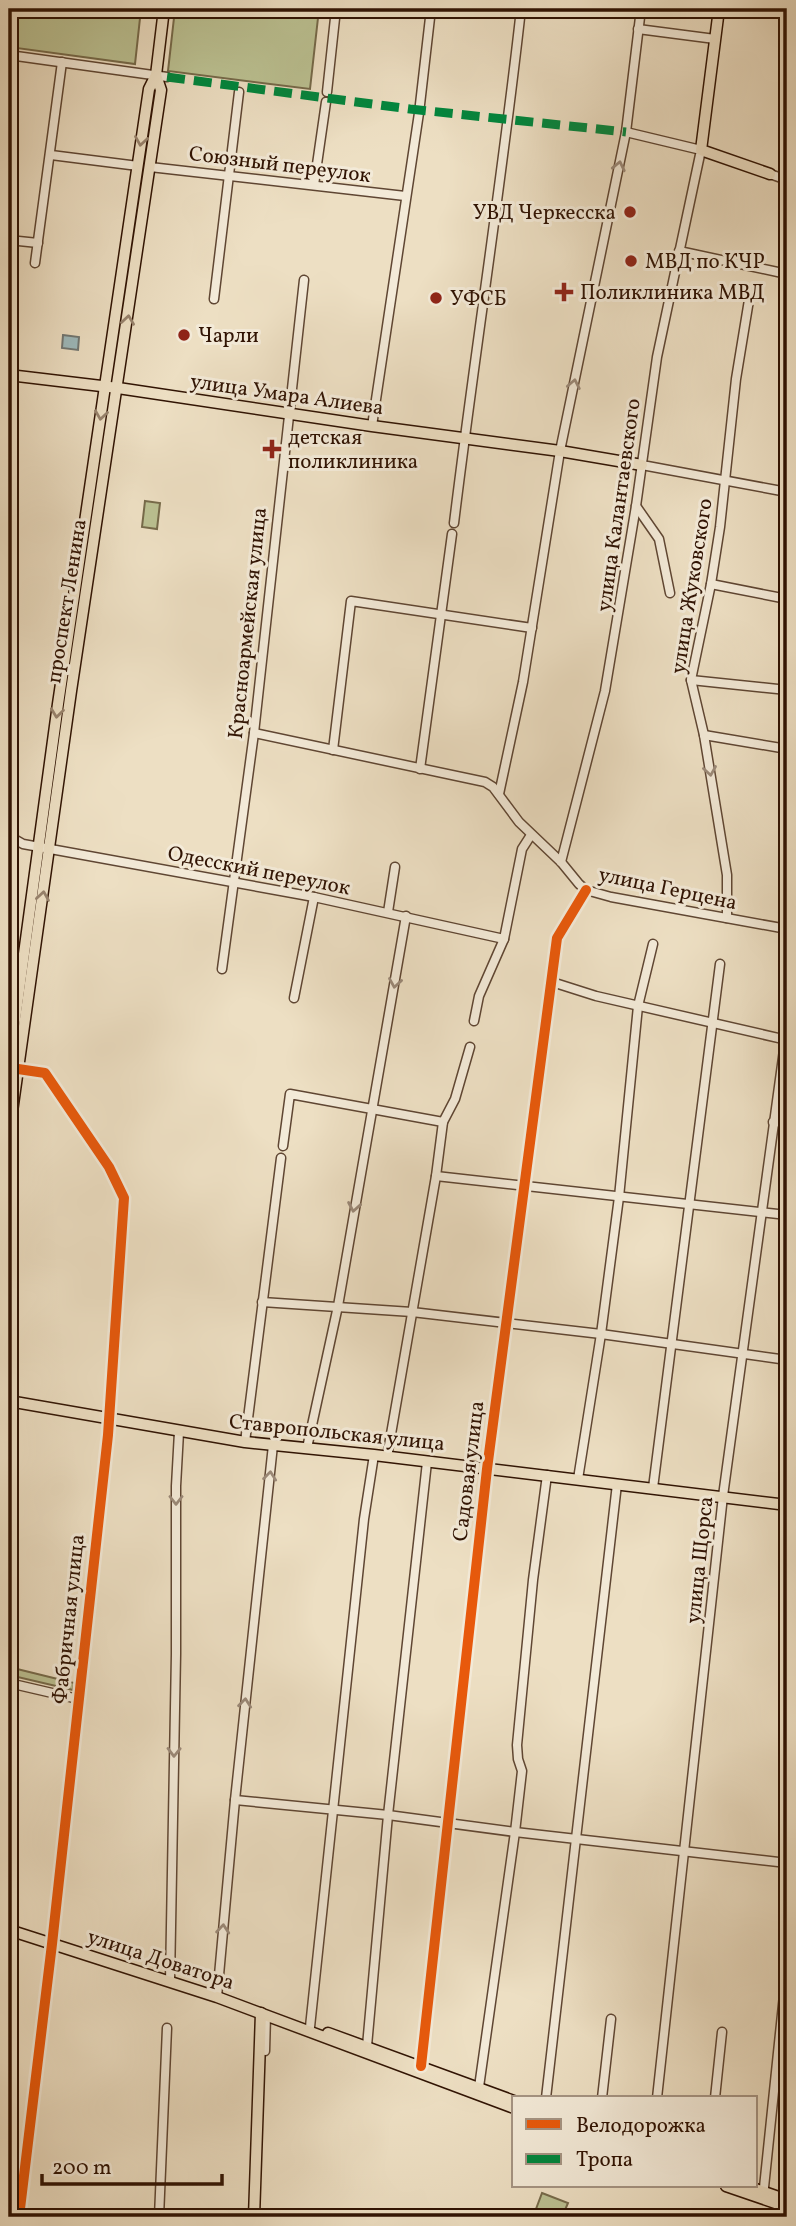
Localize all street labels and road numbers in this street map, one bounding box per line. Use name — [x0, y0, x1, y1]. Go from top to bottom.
street label: Союзный переулок — [187, 140, 372, 191]
street label: улица Умара Алиева — [188, 368, 385, 423]
street label: улица Калантаевского — [590, 397, 649, 614]
street label: улица Жуковского — [664, 496, 721, 676]
street label: Красноармейская улица — [222, 506, 275, 740]
street label: проспект Ленина — [40, 517, 95, 685]
street label: Одесский переулок — [165, 840, 353, 903]
street label: улица Герцена — [596, 861, 740, 918]
street label: Садовая улица — [446, 1399, 492, 1543]
street label: Ставропольская улица — [227, 1408, 446, 1459]
street label: улица Щорса — [679, 1495, 722, 1625]
street label: Фабричная улица — [46, 1533, 93, 1706]
street label: улица Доватора — [83, 1923, 238, 1998]

